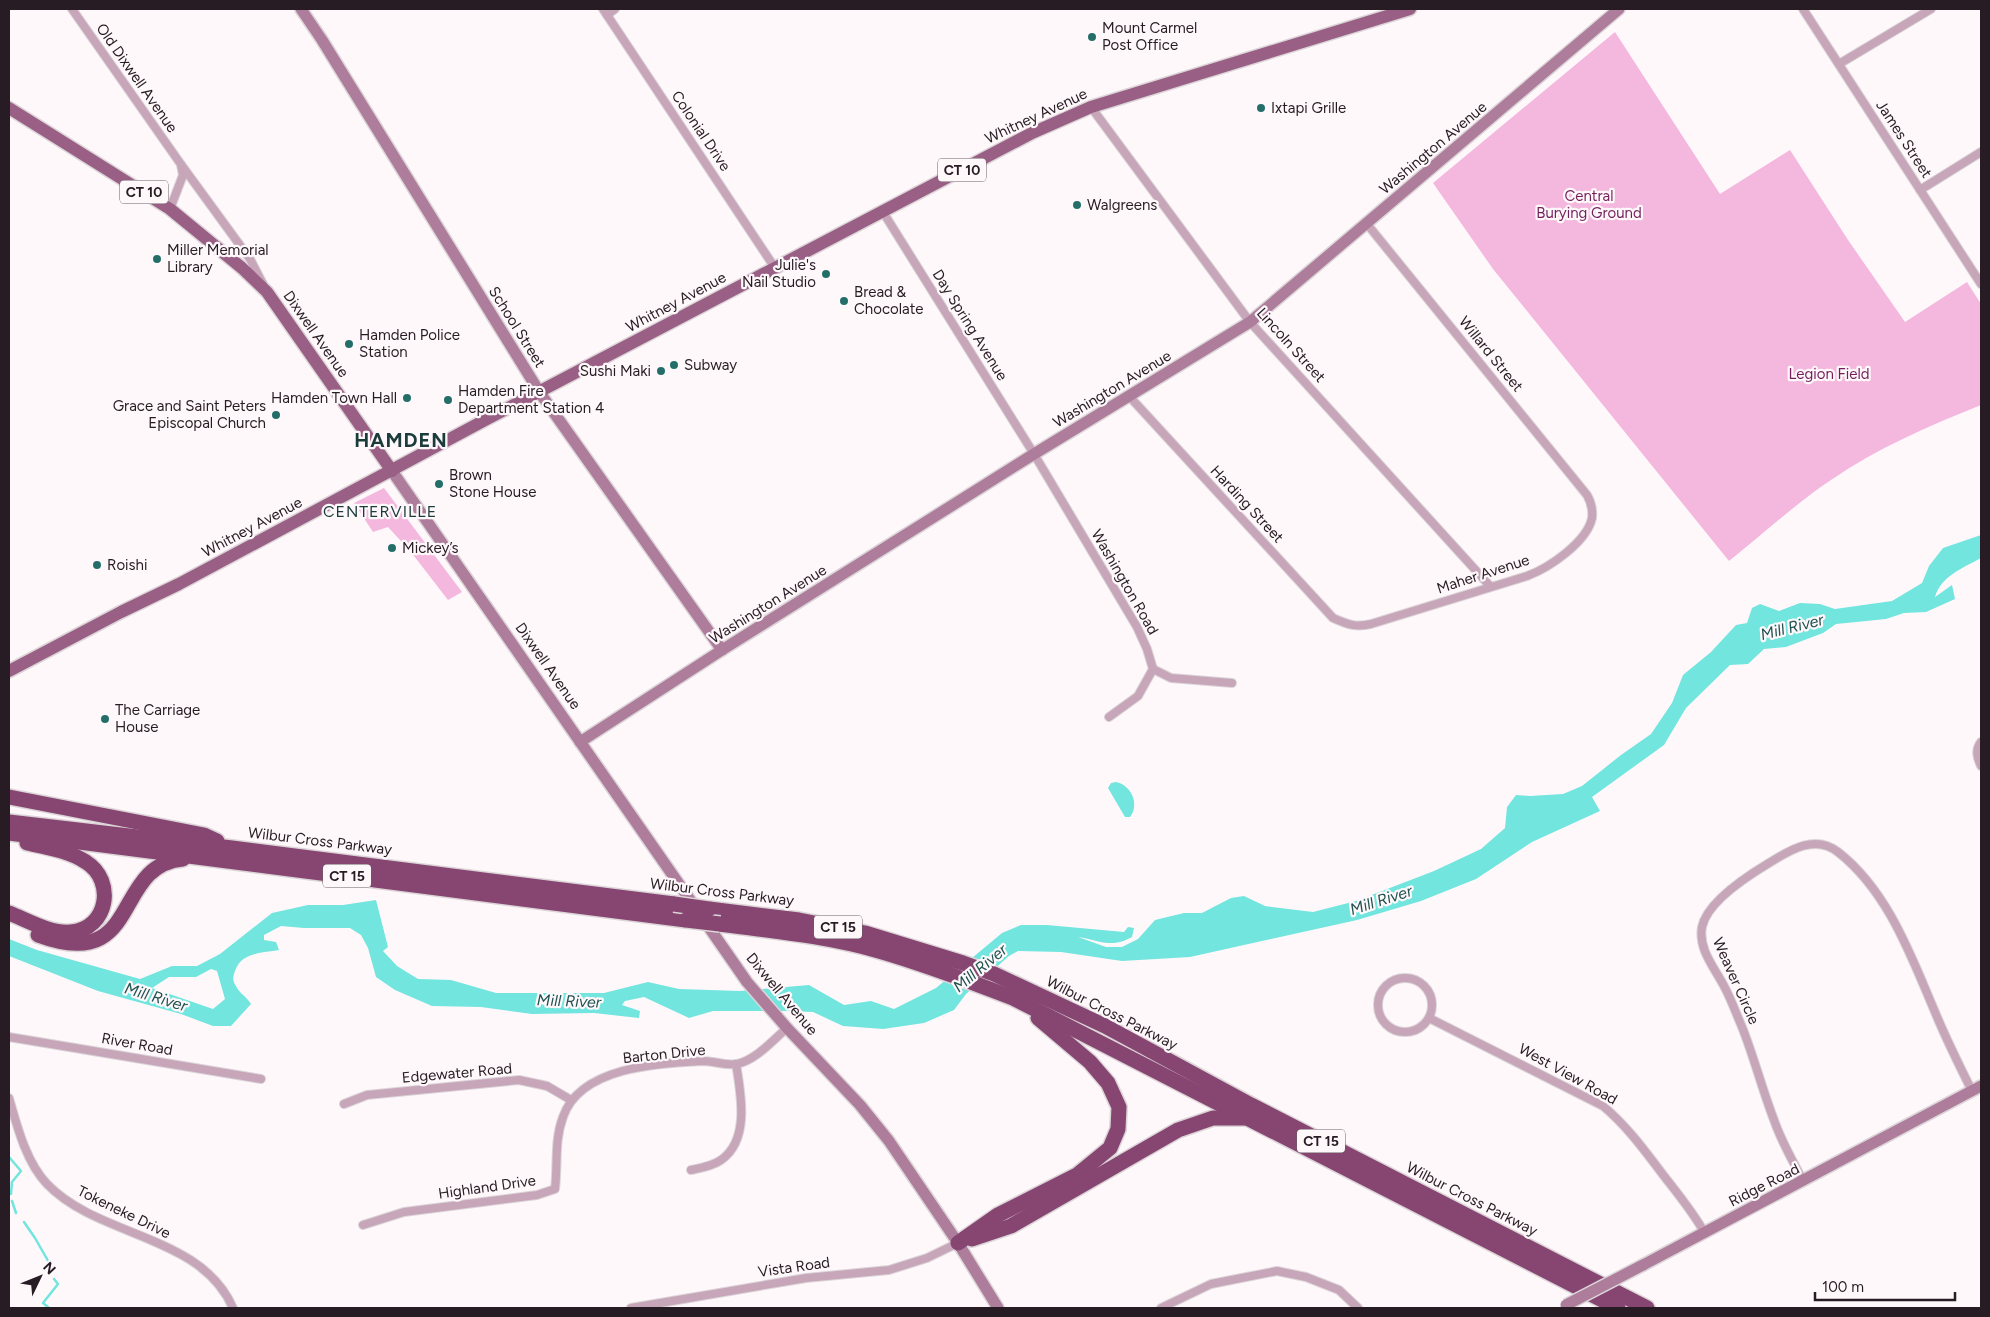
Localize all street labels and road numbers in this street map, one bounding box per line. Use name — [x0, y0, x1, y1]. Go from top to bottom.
street label: Old Dixwell Avenue — [93, 20, 181, 136]
street label: Whitney Avenue — [982, 84, 1090, 148]
street label: Colonial Drive — [668, 88, 734, 174]
street label: James Street — [1872, 97, 1936, 182]
street label: Washington Avenue — [1376, 98, 1490, 198]
road number: CT 10 — [938, 158, 986, 182]
road number: CT 10 — [120, 180, 168, 203]
street label: Day Spring Avenue — [929, 266, 1011, 384]
street label: Whitney Avenue — [623, 268, 729, 336]
street label: School Street — [485, 283, 549, 371]
street label: Dixwell Avenue — [279, 287, 353, 381]
street label: Lincoln Street — [1253, 304, 1329, 386]
street label: Willard Street — [1455, 313, 1527, 396]
street label: Washington Avenue — [1050, 347, 1174, 431]
street label: Harding Street — [1207, 462, 1288, 547]
street label: Whitney Avenue — [199, 493, 305, 561]
street label: Washington Road — [1088, 526, 1162, 638]
street label: Maher Avenue — [1434, 551, 1532, 597]
street label: Washington Avenue — [706, 561, 830, 647]
street label: Dixwell Avenue — [511, 619, 585, 713]
street label: Wilbur Cross Parkway — [247, 823, 393, 859]
road number: CT 15 — [323, 864, 371, 888]
street label: Wilbur Cross Parkway — [649, 874, 795, 910]
road number: CT 15 — [814, 916, 862, 939]
street label: Weaver Circle — [1709, 935, 1763, 1027]
street label: Dixwell Avenue — [742, 949, 822, 1039]
street label: Wilbur Cross Parkway — [1043, 972, 1181, 1054]
street label: River Road — [100, 1029, 174, 1059]
street label: West View Road — [1515, 1039, 1621, 1109]
street label: Barton Drive — [622, 1041, 706, 1067]
street label: Edgewater Road — [401, 1059, 513, 1087]
road number: CT 15 — [1297, 1130, 1345, 1152]
street label: Wilbur Cross Parkway — [1403, 1158, 1541, 1240]
street label: Ridge Road — [1726, 1160, 1802, 1210]
street label: Highland Drive — [437, 1171, 537, 1203]
street label: Tokeneke Drive — [74, 1182, 174, 1242]
street label: Vista Road — [757, 1253, 831, 1281]

